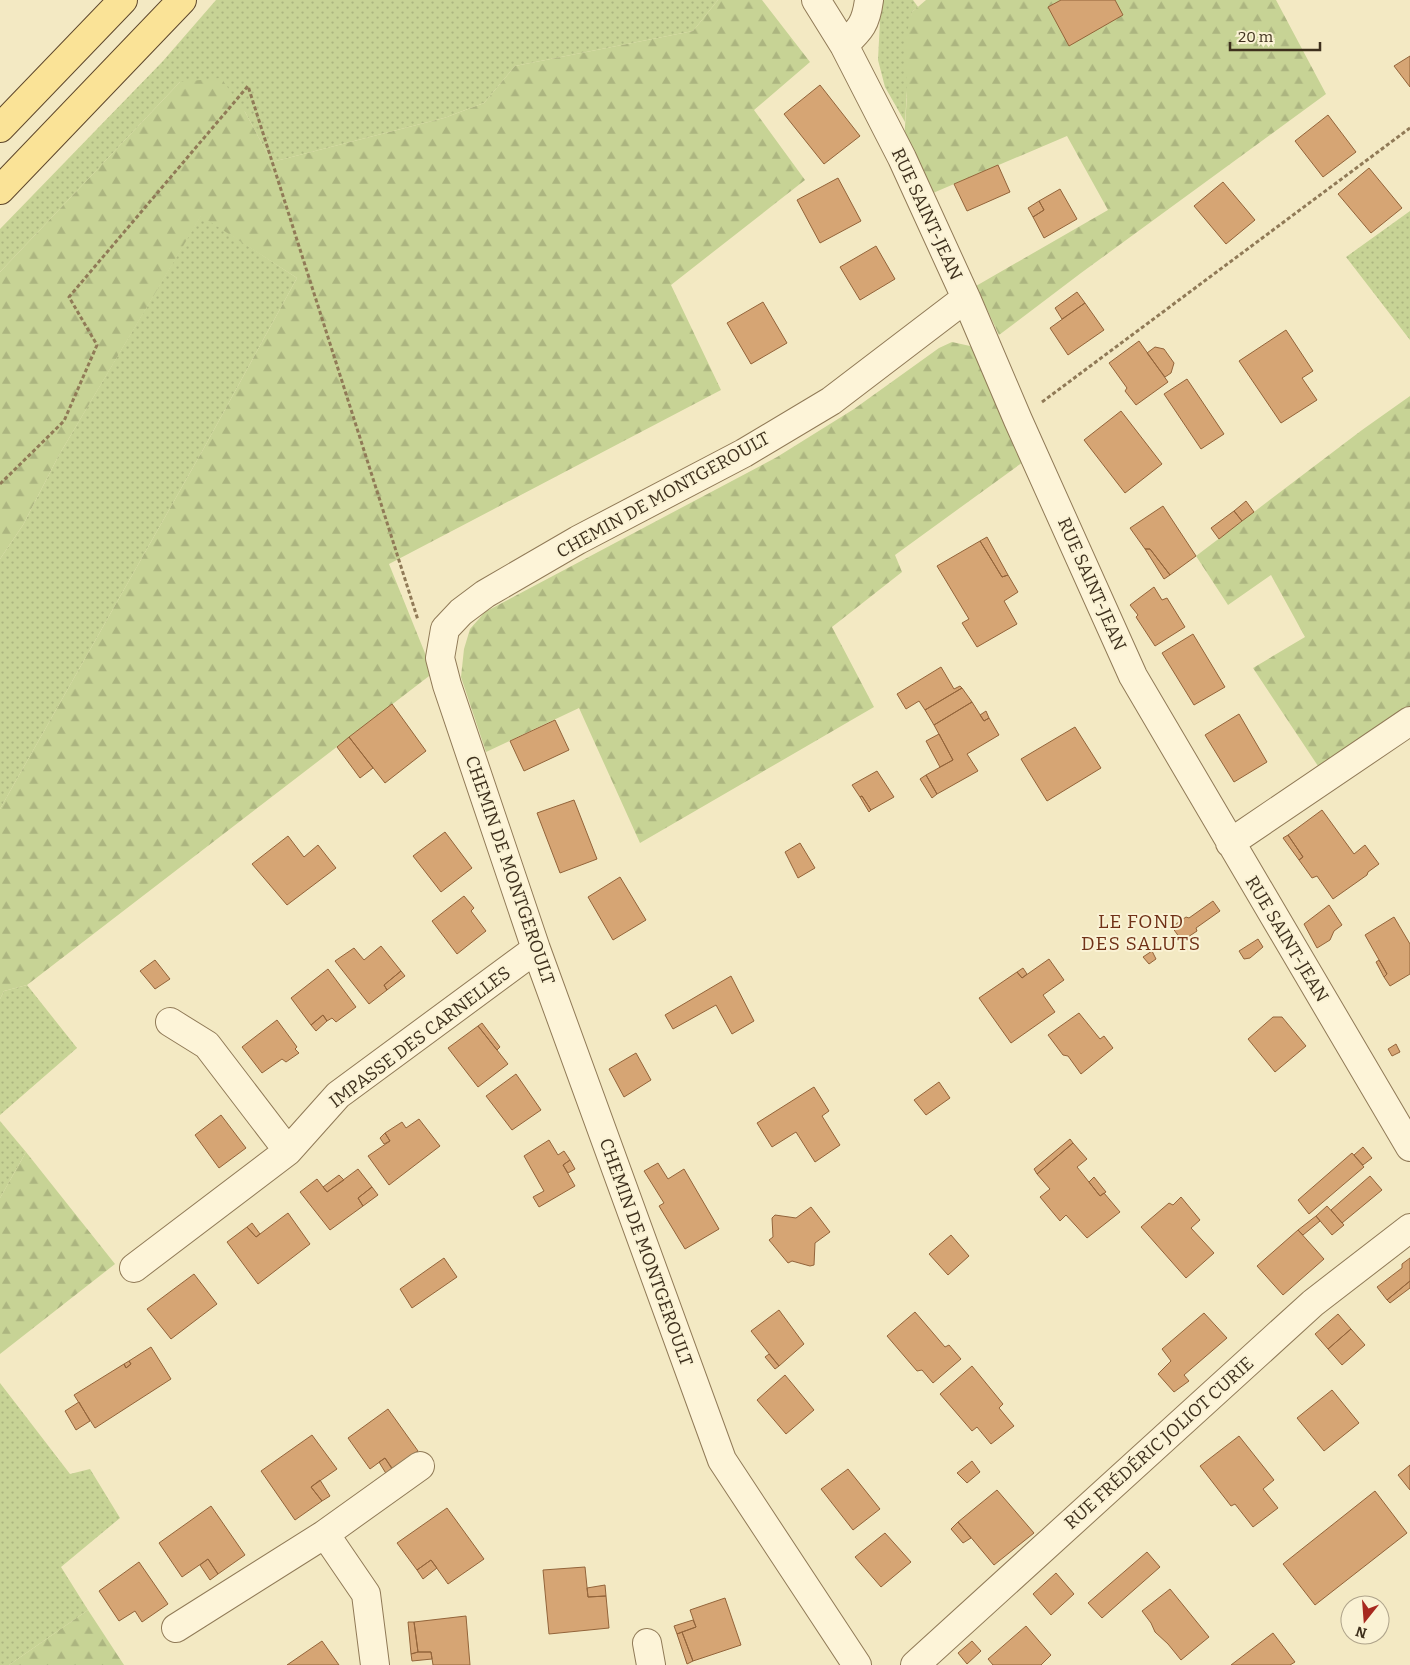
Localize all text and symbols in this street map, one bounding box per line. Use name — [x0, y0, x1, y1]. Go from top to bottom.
scale bar — [1230, 20, 1320, 52]
text: 20 m — [1238, 28, 1274, 46]
street label: RUE SAINT-JEAN — [887, 144, 967, 284]
street label: CHEMIN DE MONTGEROULT — [552, 427, 774, 563]
street label: RUE SAINT-JEAN — [1053, 514, 1131, 654]
street label: CHEMIN DE MONTGEROULT — [460, 753, 560, 988]
street label: RUE SAINT-JEAN — [1241, 872, 1333, 1006]
district label: LE FOND DES SALUTS — [1081, 910, 1201, 955]
street label: IMPASSE DES CARNELLES — [325, 962, 515, 1112]
street label: CHEMIN DE MONTGEROULT — [595, 1135, 698, 1369]
street label: RUE FRÉDÉRIC JOLIOT CURIE — [1059, 1351, 1258, 1534]
north arrow — [1340, 1595, 1390, 1645]
text: N — [1354, 1622, 1369, 1642]

